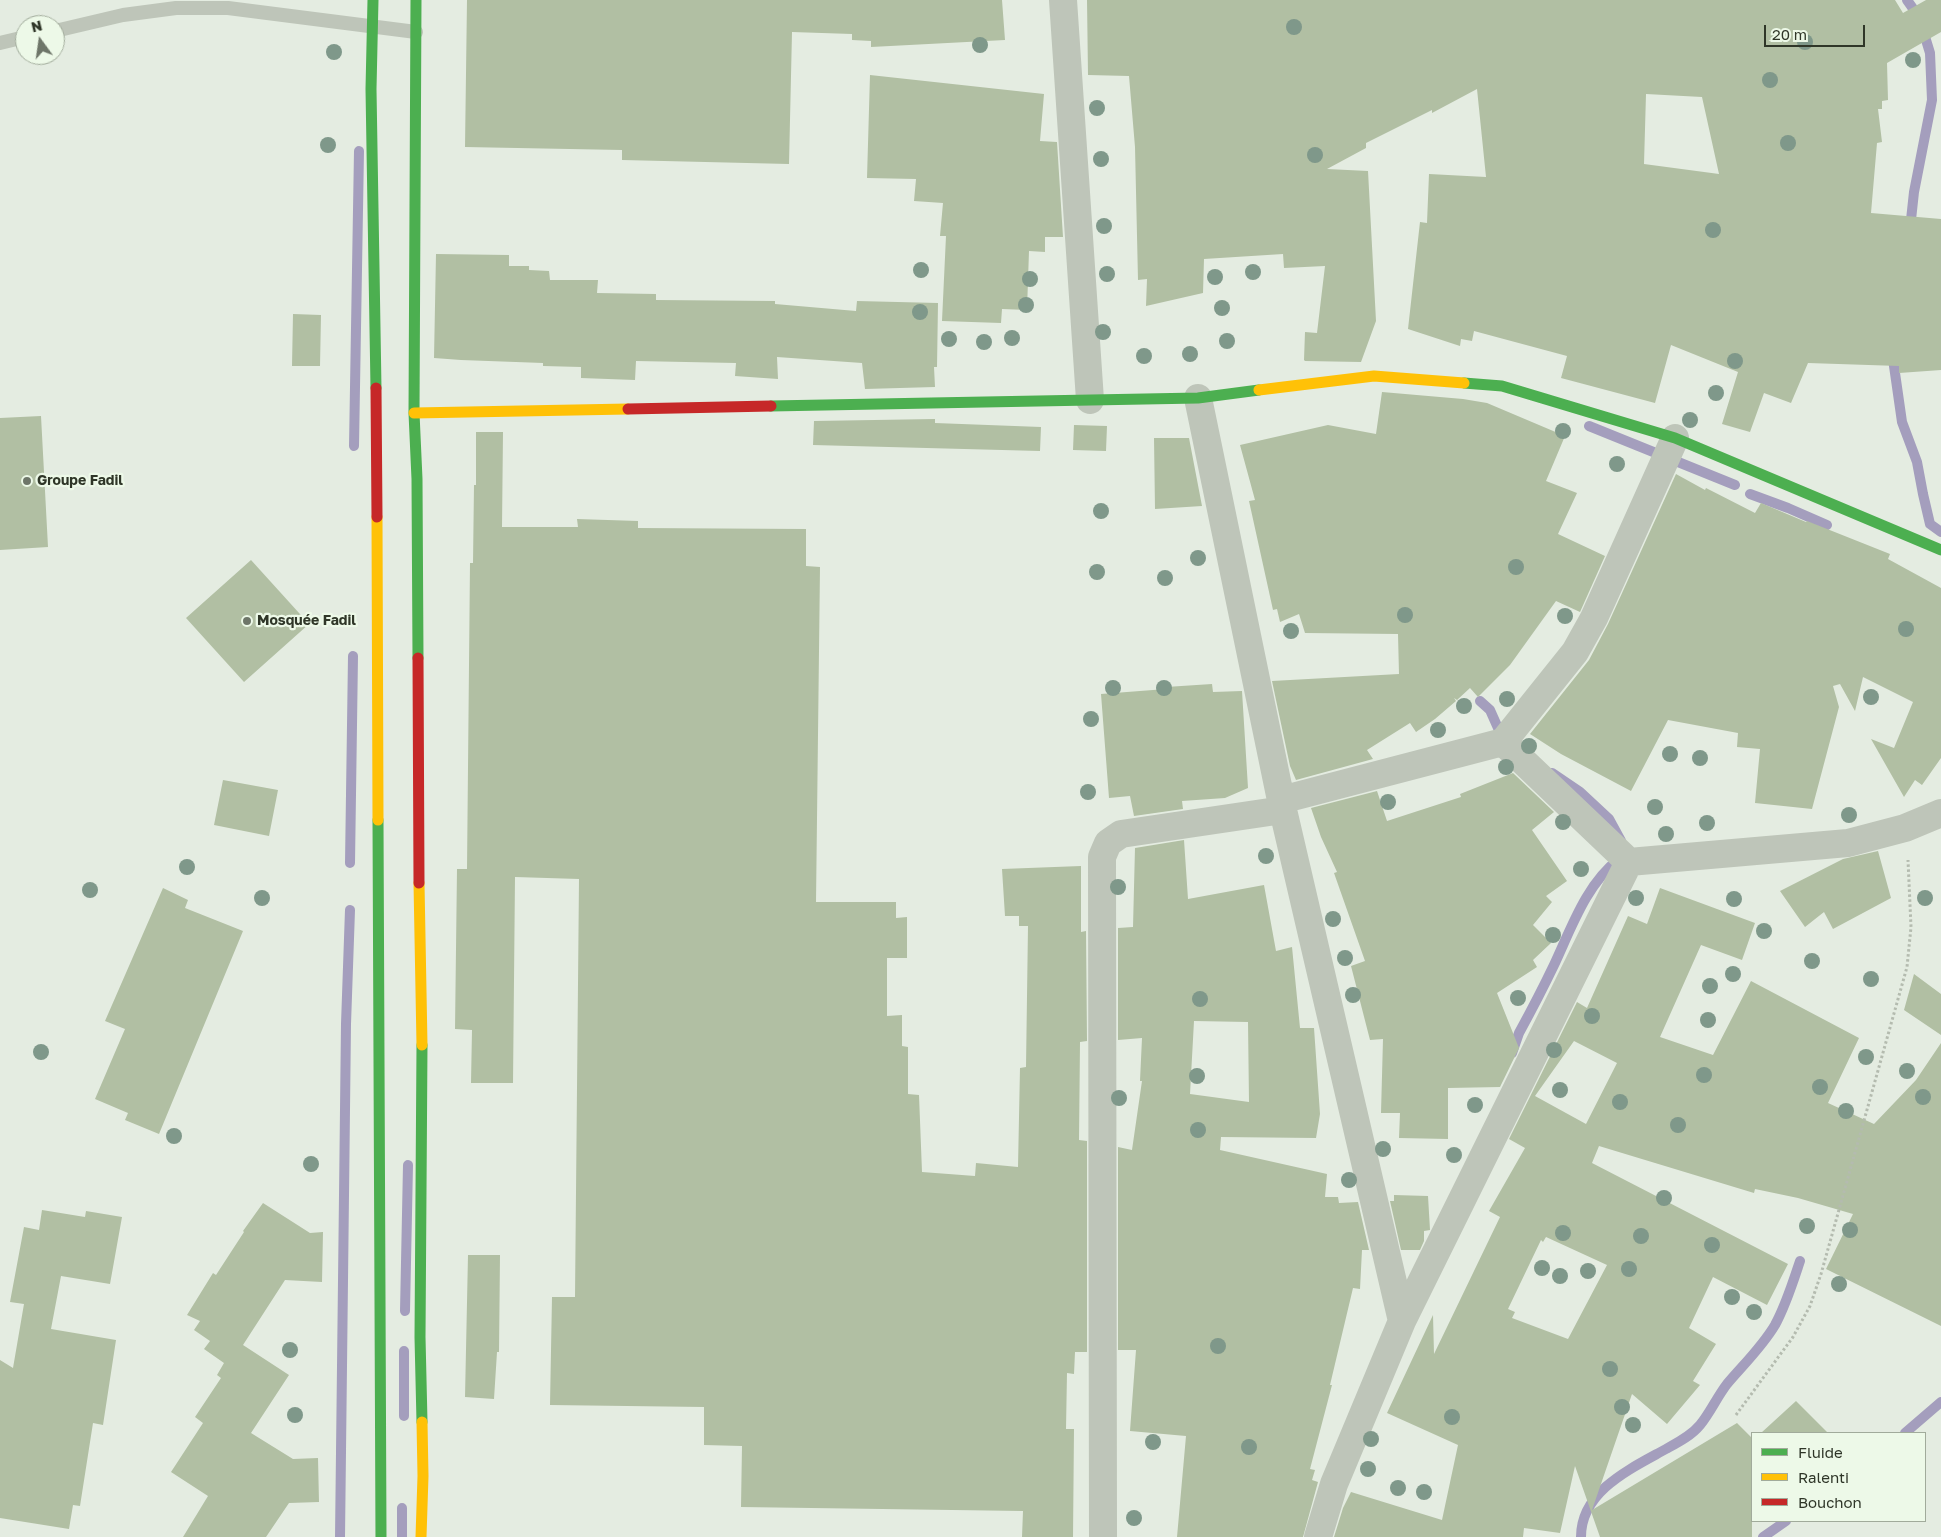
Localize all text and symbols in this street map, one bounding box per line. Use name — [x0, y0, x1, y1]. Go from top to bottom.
north arrow — [15, 15, 65, 65]
scale bar — [1766, 15, 1867, 47]
text: N — [29, 16, 44, 35]
text: 20 m — [1772, 25, 1807, 43]
place label: Groupe Fadil — [37, 473, 123, 489]
marker: Groupe Fadil — [21, 475, 33, 487]
place label: Mosquée Fadil — [257, 613, 356, 629]
marker: Mosquée Fadil — [241, 615, 253, 627]
legend — [1751, 1432, 1926, 1522]
text: Fluide — [1798, 1443, 1843, 1461]
text: Ralenti — [1798, 1468, 1849, 1486]
text: Bouchon — [1798, 1493, 1862, 1511]

